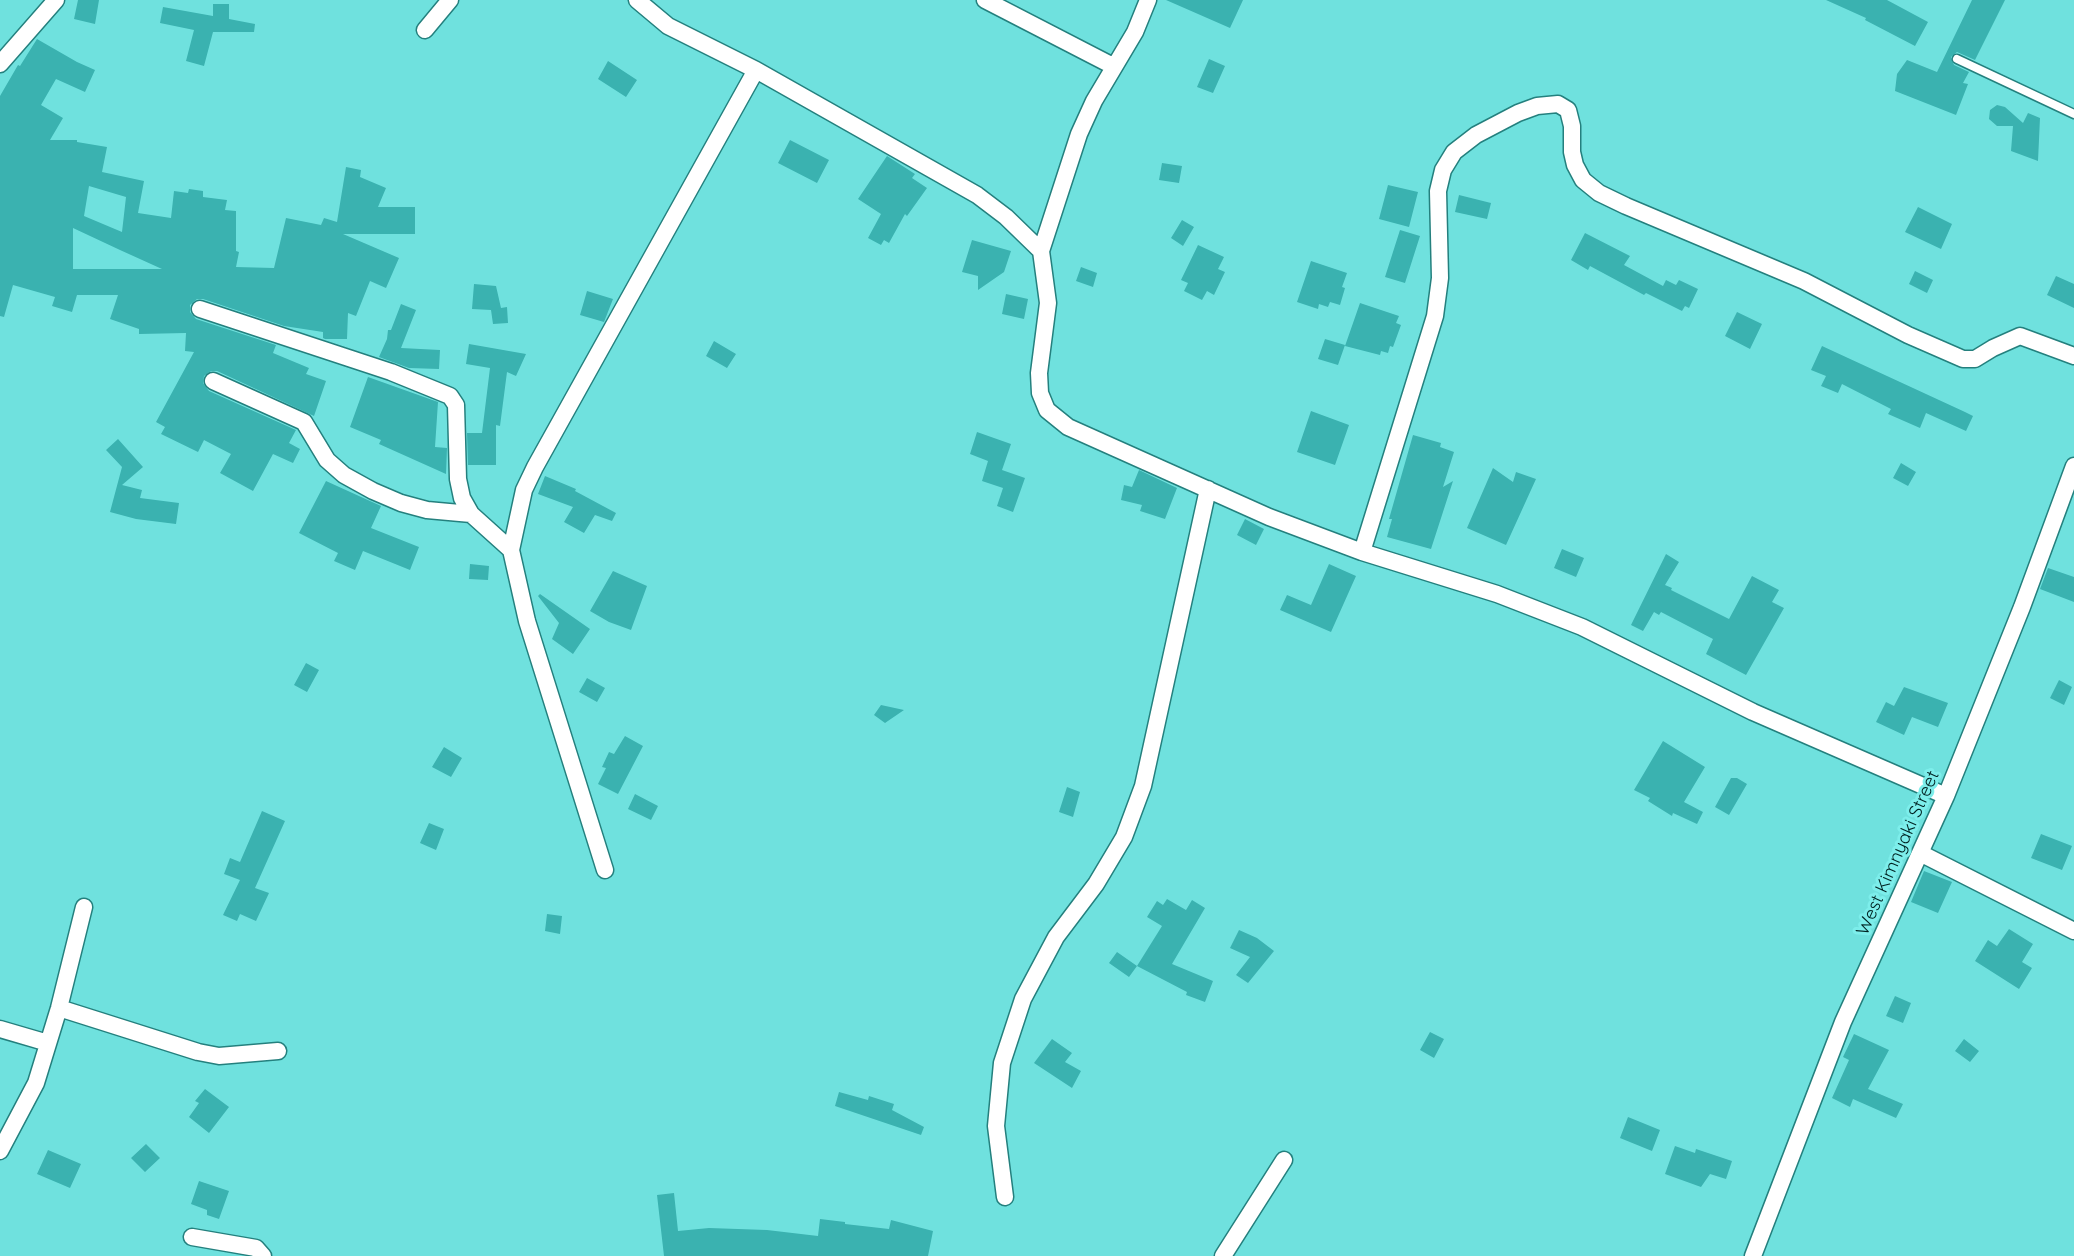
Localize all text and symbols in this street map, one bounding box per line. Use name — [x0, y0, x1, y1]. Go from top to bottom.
street label: West Kimnyaki Street — [1852, 767, 1944, 939]

